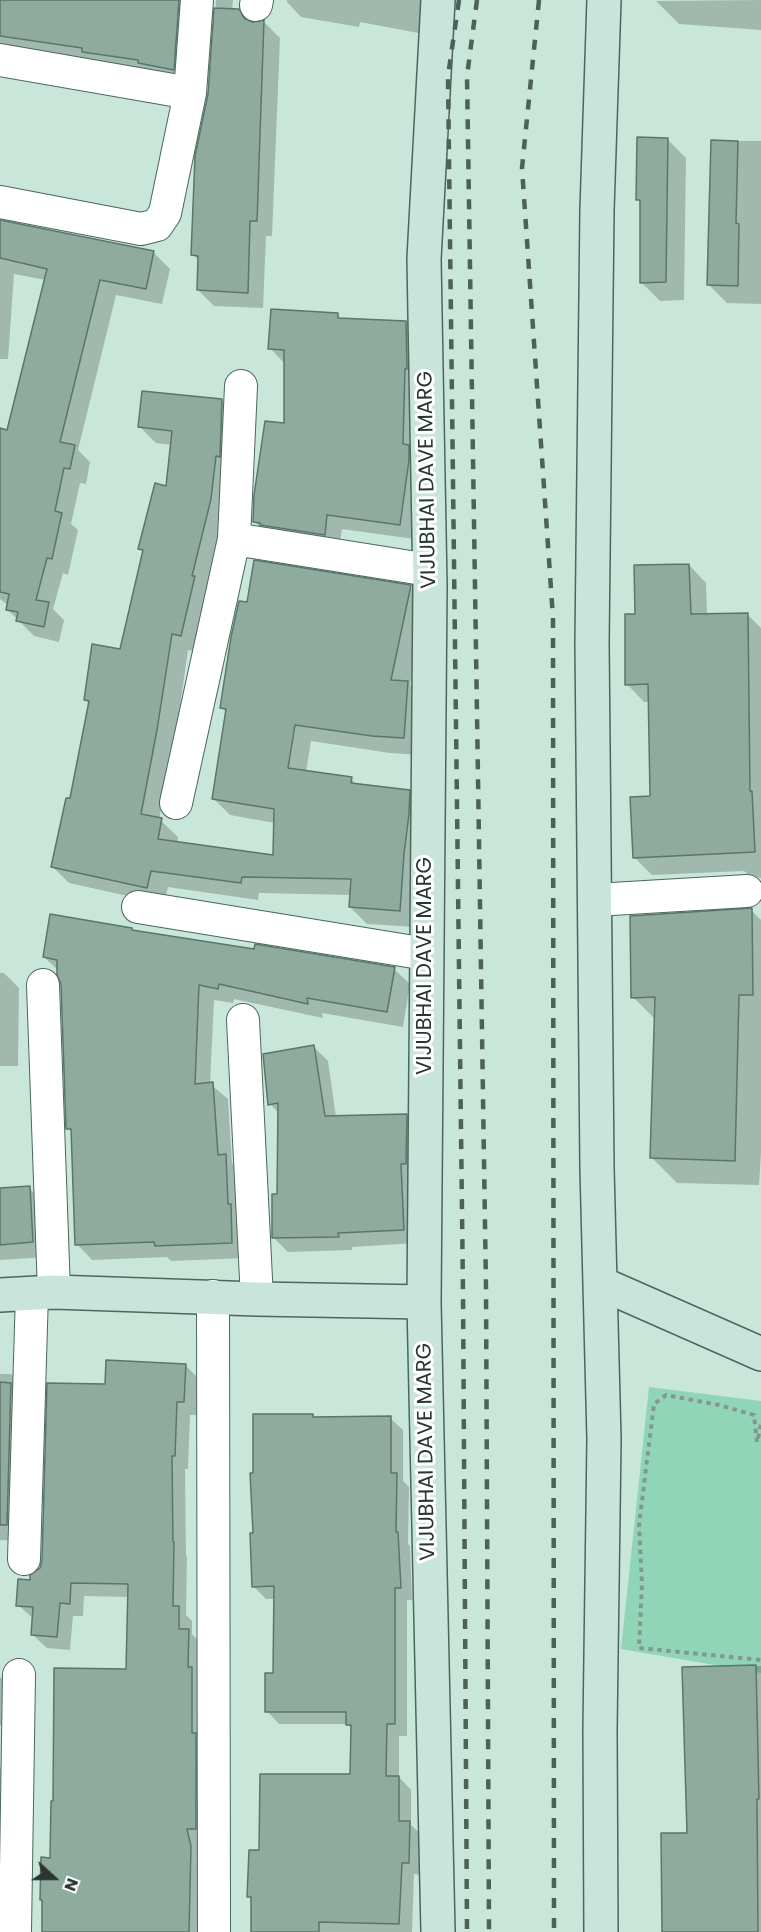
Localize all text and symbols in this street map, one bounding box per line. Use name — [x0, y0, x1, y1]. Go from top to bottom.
street label: VIJUBHAI DAVE MARG — [414, 371, 442, 589]
street label: VIJUBHAI DAVE MARG — [413, 857, 439, 1075]
street label: VIJUBHAI DAVE MARG — [413, 1343, 441, 1561]
north arrow — [24, 1848, 84, 1908]
text: N — [58, 1875, 84, 1894]

